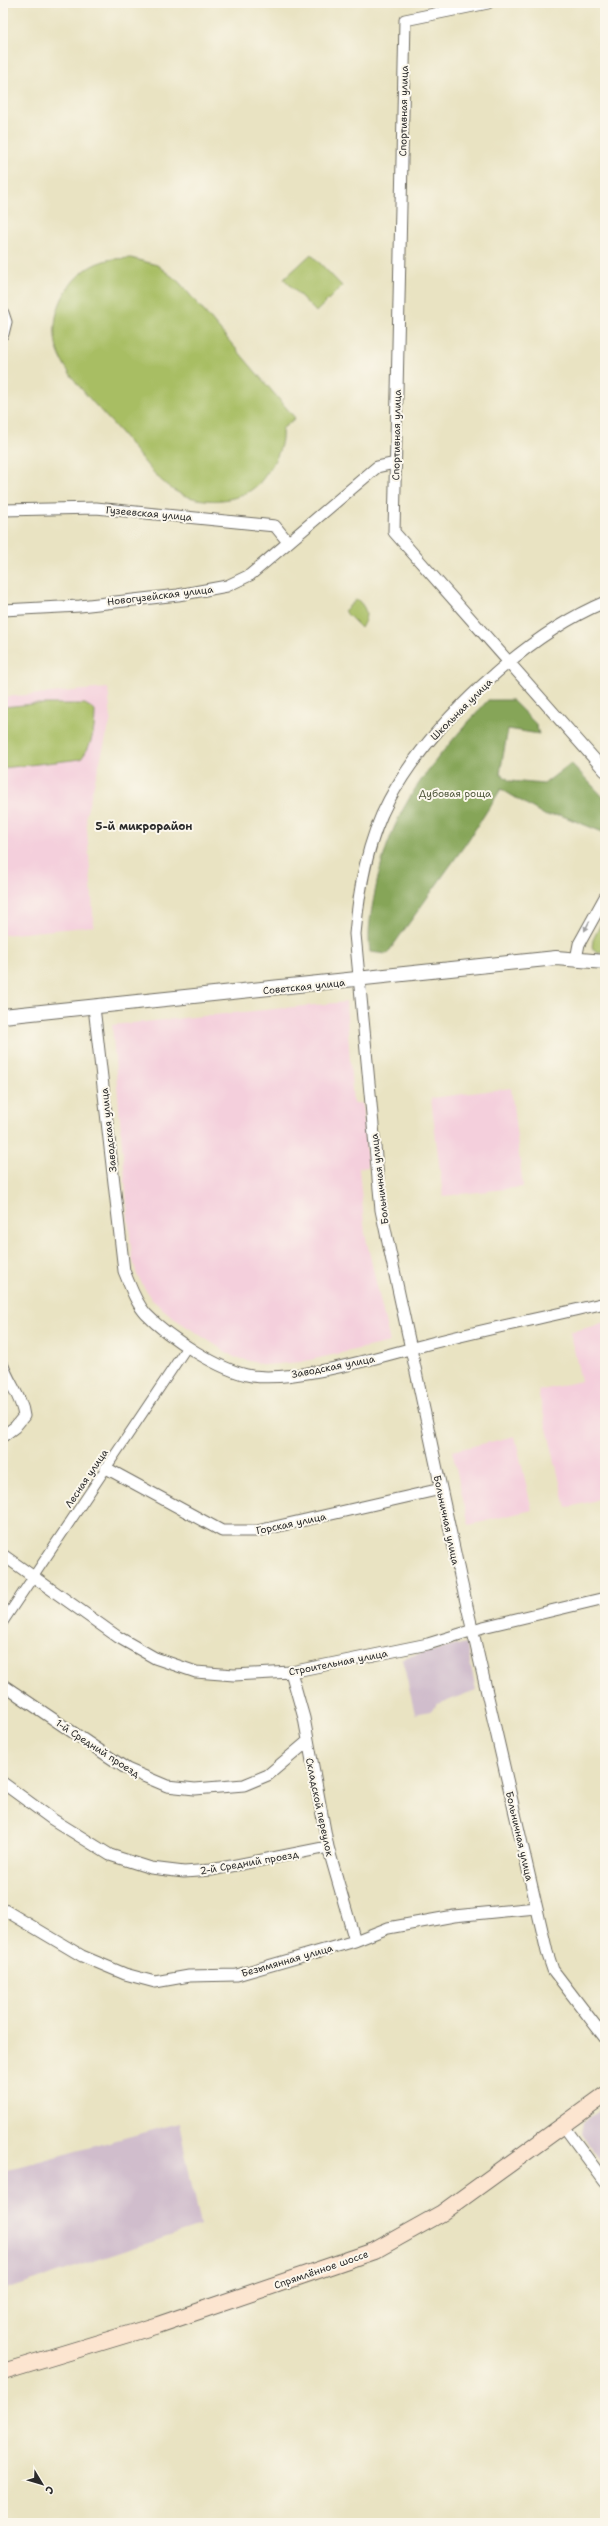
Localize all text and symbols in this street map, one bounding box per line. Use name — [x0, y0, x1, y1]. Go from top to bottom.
street label: Спортивная улица — [396, 65, 411, 157]
street label: Спортивная улица — [389, 389, 404, 481]
street label: Гузеевская улица — [105, 503, 193, 524]
street label: Новогузейская улица — [106, 582, 215, 608]
street label: Школьная улица — [428, 675, 496, 743]
park label: Дубовая роща — [419, 787, 492, 800]
district label: 5-й микрорайон — [96, 819, 192, 834]
one-way arrow — [584, 921, 591, 932]
street label: Советская улица — [262, 976, 347, 997]
street label: Заводская улица — [98, 1086, 119, 1173]
street label: Больничная улица — [367, 1132, 392, 1225]
street label: Заводская улица — [290, 1352, 377, 1381]
street label: Лесная улица — [62, 1446, 111, 1510]
street label: Больничная улица — [431, 1474, 463, 1567]
street label: Горская улица — [255, 1510, 328, 1537]
street label: Строительная улица — [288, 1646, 389, 1678]
street label: 1-й Средний проезд — [53, 1716, 143, 1781]
street label: Складской переулок — [303, 1757, 336, 1858]
street label: Больничная улица — [503, 1790, 536, 1883]
street label: 2-й Средний проезд — [199, 1847, 300, 1878]
street label: Безымянная улица — [240, 1941, 335, 1980]
street label: Спрямлённое шоссе — [272, 2247, 370, 2292]
north arrow — [22, 2464, 62, 2504]
text: С — [41, 2483, 57, 2497]

